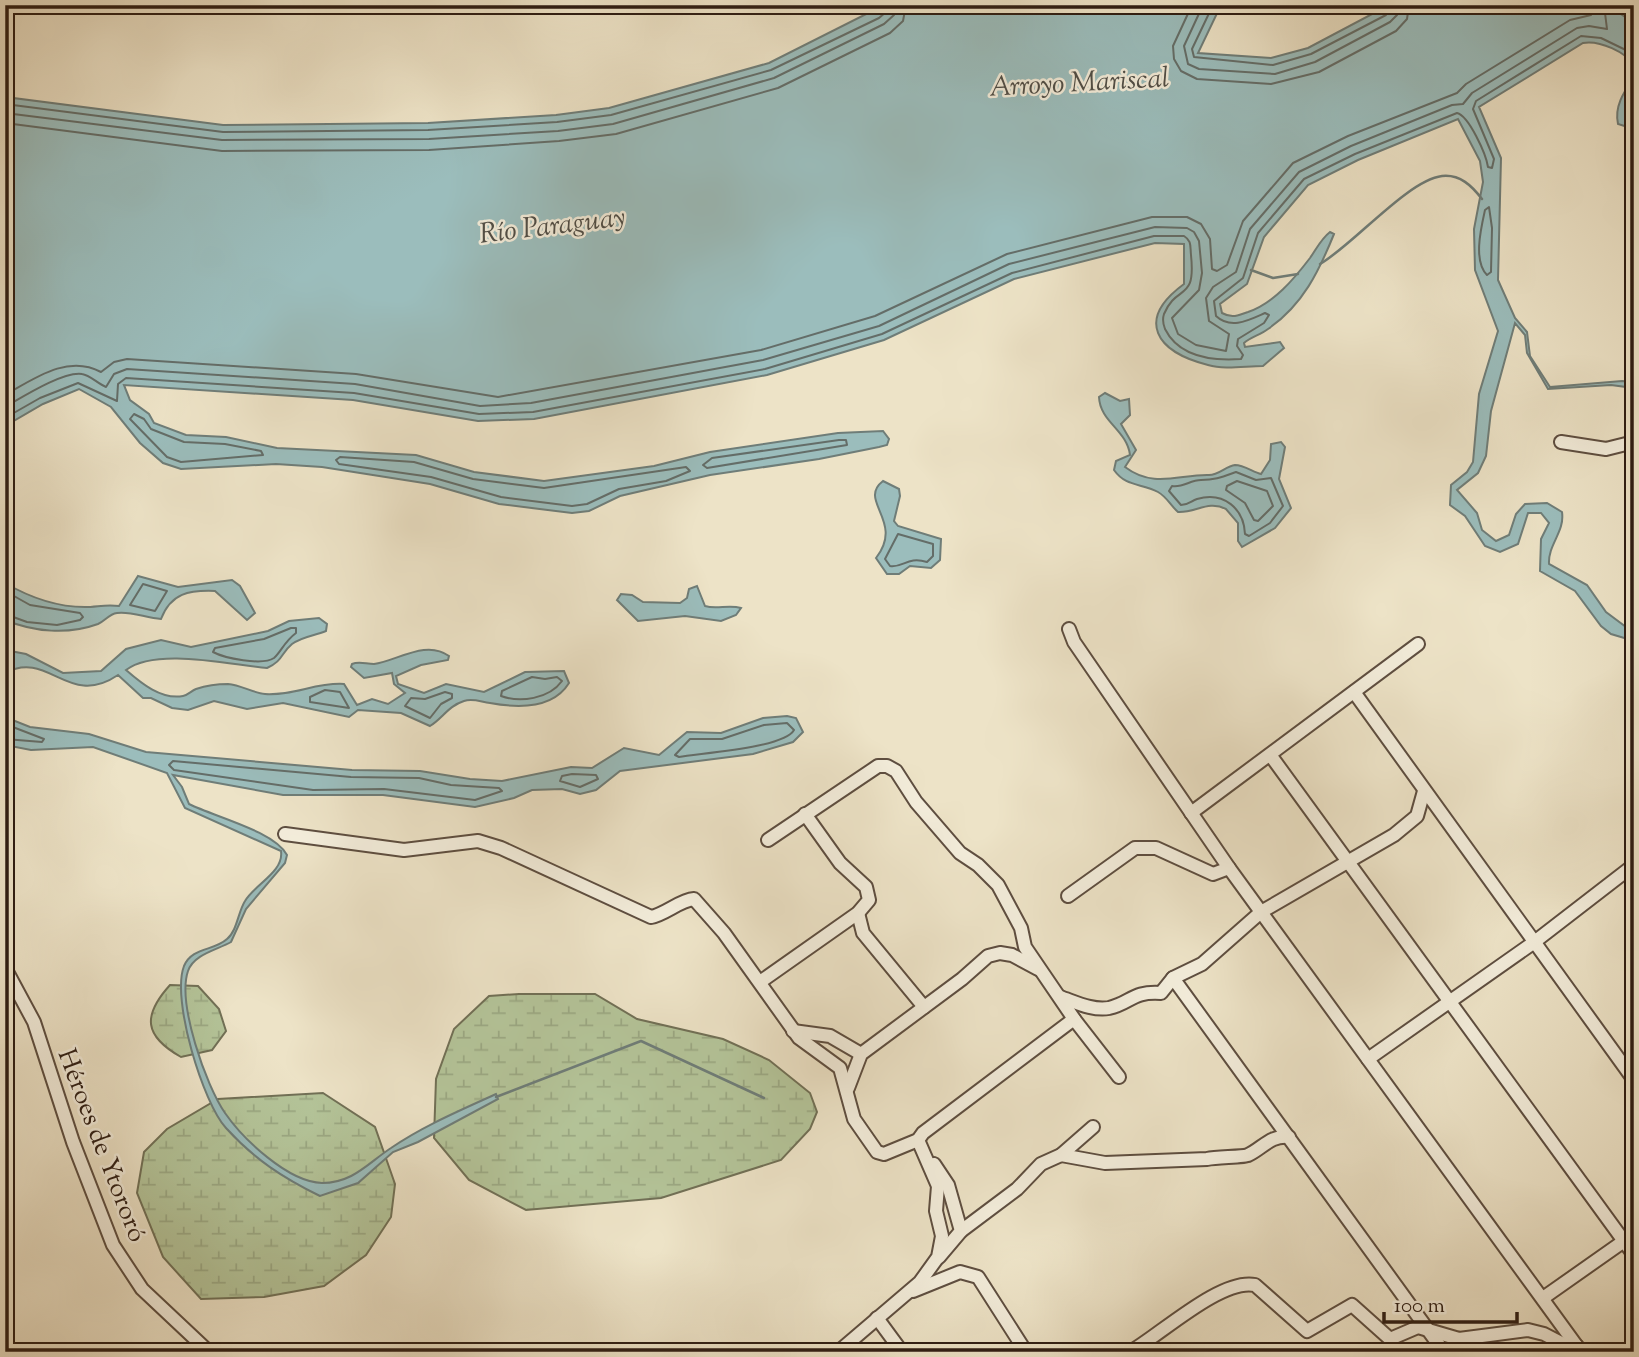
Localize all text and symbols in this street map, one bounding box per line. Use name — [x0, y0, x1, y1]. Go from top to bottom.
water label: Arroyo Mariscal — [988, 59, 1170, 109]
water label: Río Paraguay — [477, 198, 628, 256]
street label: Héroes de Ytororó — [47, 1044, 155, 1248]
scale bar — [1384, 1280, 1516, 1324]
text: 100 m — [1394, 1292, 1445, 1322]

